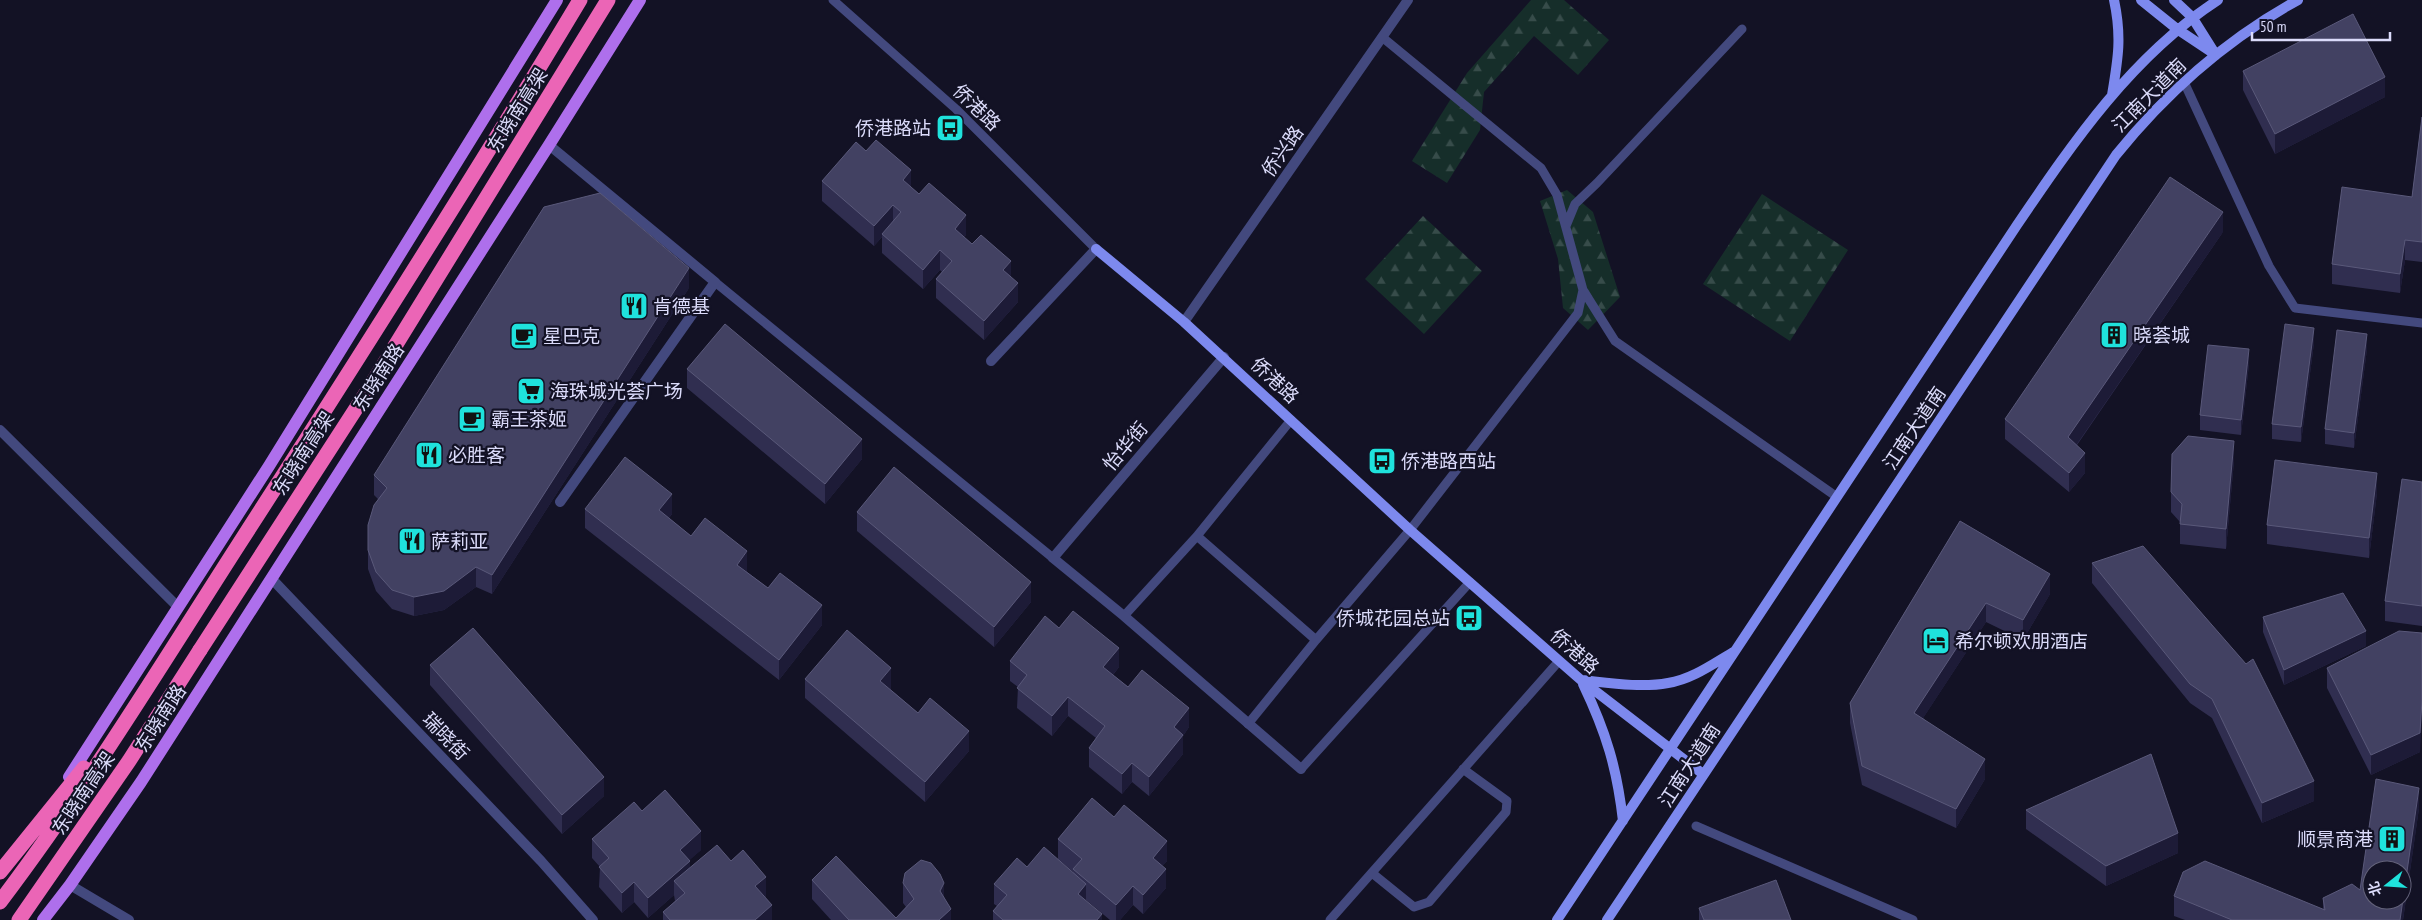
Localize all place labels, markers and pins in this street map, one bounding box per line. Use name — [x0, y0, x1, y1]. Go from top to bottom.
bus stop icon: 侨港路站 — [935, 113, 965, 143]
place label: 侨港路站 — [855, 116, 931, 140]
restaurant icon: 肯德基 — [619, 291, 649, 321]
place label: 肯德基 — [653, 294, 710, 318]
building icon: 晓荟城 — [2099, 320, 2129, 350]
cafe icon: 星巴克 — [509, 321, 539, 351]
place label: 晓荟城 — [2133, 323, 2190, 347]
place label: 星巴克 — [543, 324, 600, 348]
supermarket icon: 海珠城光荟广场 — [516, 376, 546, 406]
place label: 海珠城光荟广场 — [550, 379, 683, 403]
cafe icon: 霸王茶姬 — [457, 404, 487, 434]
place label: 霸王茶姬 — [491, 407, 567, 431]
restaurant icon: 必胜客 — [414, 440, 444, 470]
place label: 必胜客 — [448, 443, 505, 467]
bus stop icon: 侨港路西站 — [1367, 446, 1397, 476]
place label: 侨港路西站 — [1401, 449, 1496, 473]
restaurant icon: 萨莉亚 — [397, 526, 427, 556]
place label: 萨莉亚 — [431, 529, 488, 553]
bus stop icon: 侨城花园总站 — [1454, 603, 1484, 633]
place label: 侨城花园总站 — [1336, 606, 1450, 630]
hotel icon: 希尔顿欢朋酒店 — [1921, 626, 1951, 656]
place label: 希尔顿欢朋酒店 — [1955, 629, 2088, 653]
building icon: 顺景商港 — [2377, 824, 2407, 854]
place label: 顺景商港 — [2297, 827, 2373, 851]

